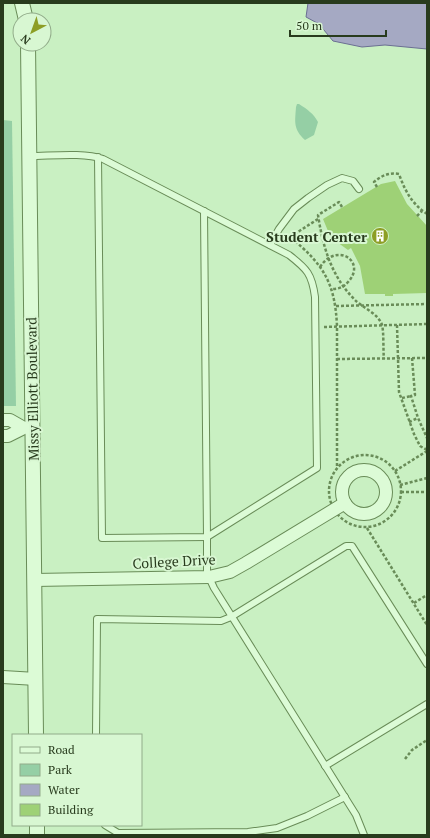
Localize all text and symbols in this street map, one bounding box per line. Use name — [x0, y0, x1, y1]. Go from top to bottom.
north arrow — [12, 12, 52, 52]
scale bar — [290, 12, 386, 38]
text: 50 m — [296, 18, 323, 33]
text: N — [17, 31, 33, 48]
building icon: Student Center — [370, 226, 390, 246]
place label: Student Center — [266, 227, 367, 246]
street label: Missy Elliott Boulevard — [21, 317, 43, 461]
street label: College Drive — [132, 549, 216, 573]
legend — [12, 734, 142, 826]
text: Road — [48, 742, 75, 757]
text: Park — [48, 762, 73, 777]
text: Water — [48, 782, 80, 797]
text: Building — [48, 802, 94, 817]

